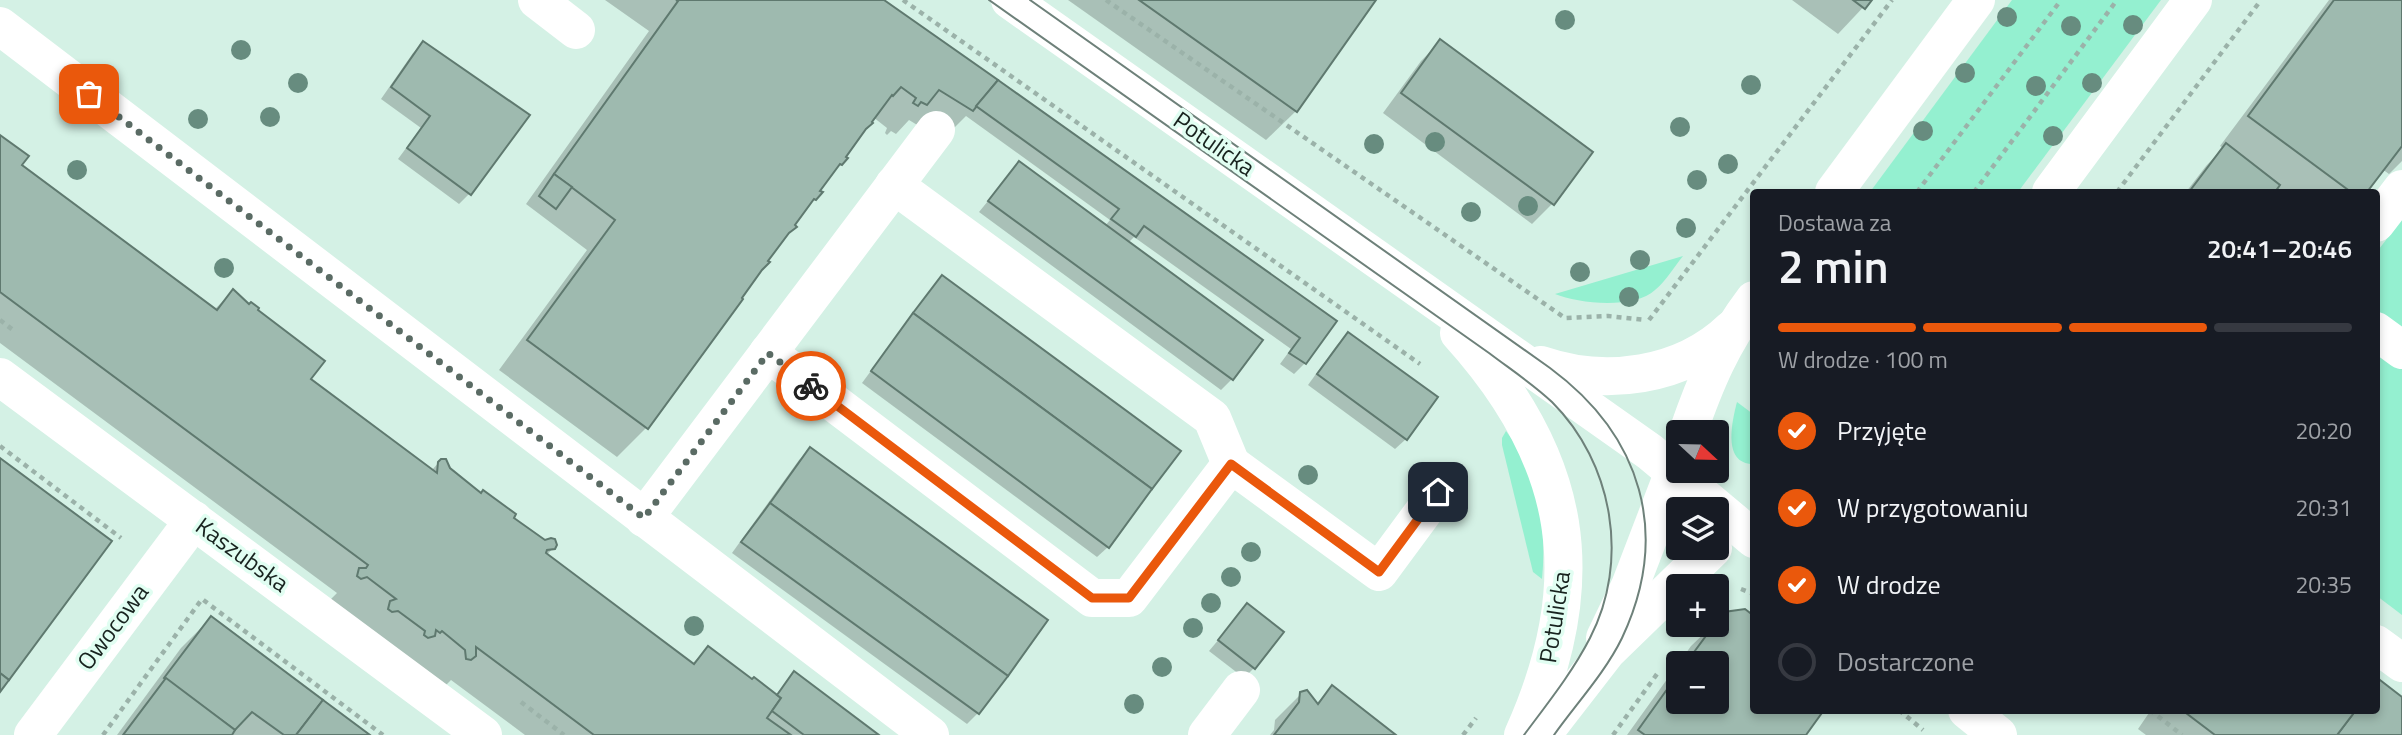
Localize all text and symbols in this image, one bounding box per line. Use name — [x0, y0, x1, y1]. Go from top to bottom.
pin — [59, 64, 119, 124]
icon: bag — [70, 75, 108, 113]
street label: Potulicka — [1166, 102, 1263, 184]
text: Dostawa za — [1778, 205, 1891, 240]
text: 20:41–20:46 — [2207, 229, 2352, 268]
text: 2 min — [1778, 231, 1889, 301]
text: W drodze · 100 m — [1778, 342, 1948, 377]
courier — [776, 351, 846, 421]
icon: bike — [792, 367, 830, 405]
text: Przyjęte — [1837, 411, 1927, 450]
icon: check — [1778, 412, 1816, 450]
text: 20:20 — [2295, 413, 2352, 448]
north arrow — [1666, 420, 1729, 483]
map controls — [1666, 420, 1729, 714]
pin — [1408, 462, 1468, 522]
icon: home — [1419, 473, 1457, 511]
text: W przygotowaniu — [1837, 488, 2028, 527]
icon: check — [1778, 489, 1816, 527]
text: 20:31 — [2295, 490, 2352, 525]
button: layers — [1666, 497, 1729, 560]
street label: Kaszubska — [188, 508, 297, 600]
text: W drodze — [1837, 565, 1941, 604]
icon: check — [1778, 566, 1816, 604]
text: 20:35 — [2295, 567, 2352, 602]
street label: Potulicka — [1529, 568, 1579, 665]
button: + — [1666, 574, 1729, 637]
street label: Owocowa — [68, 576, 157, 677]
text: Dostarczone — [1837, 642, 1974, 681]
button: − — [1666, 651, 1729, 714]

